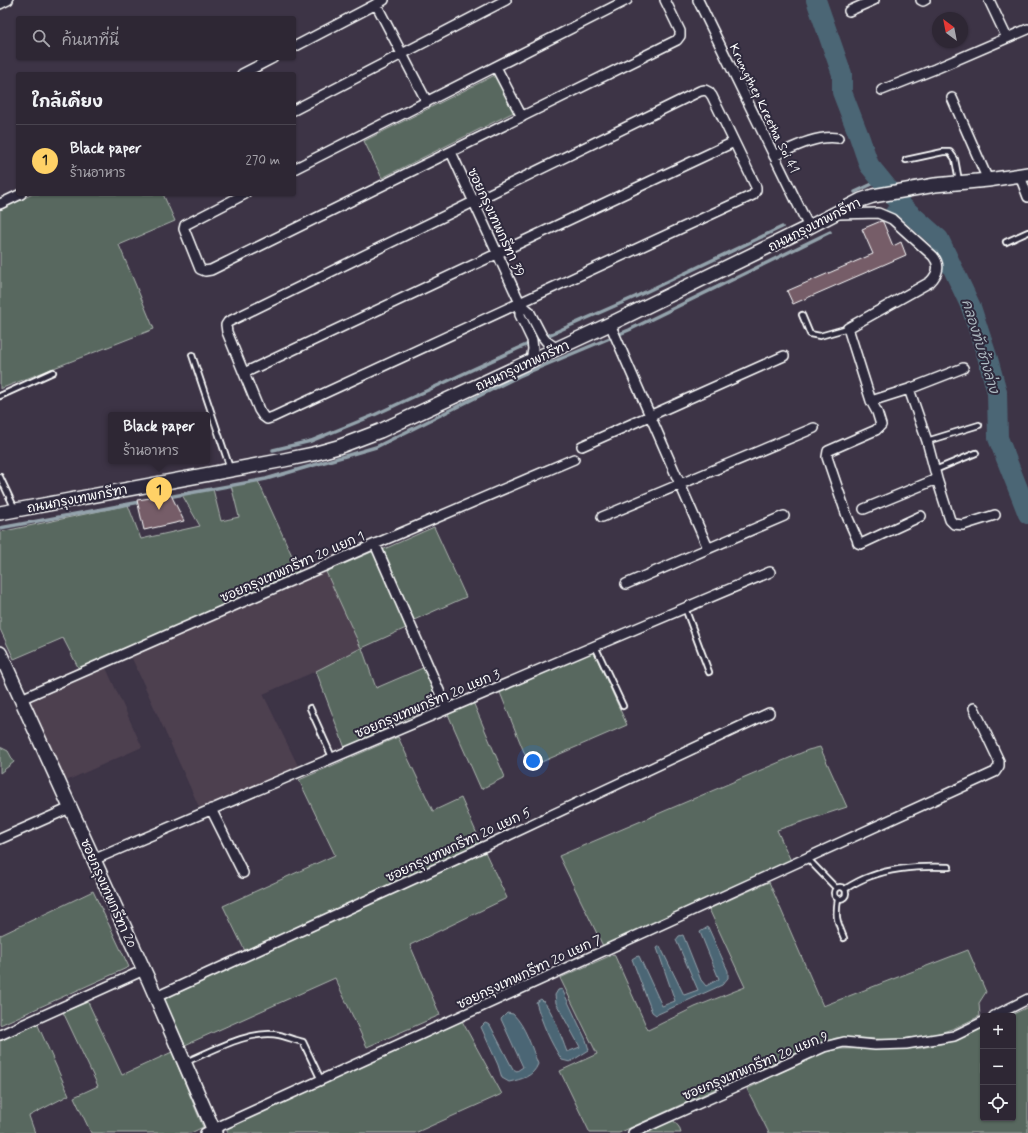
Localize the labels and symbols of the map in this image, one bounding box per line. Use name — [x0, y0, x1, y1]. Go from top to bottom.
north arrow — [932, 12, 968, 48]
street label: Krungthep Kreetha Soi 41 — [725, 41, 802, 176]
street label: ซอยกรุงเทพกรีฑา 39 — [463, 165, 529, 280]
street label: ถนนกรุงเทพกรีฑา — [765, 194, 864, 256]
water label: คลองทับช้างล่าง — [957, 297, 1004, 397]
street label: ถนนกรุงเทพกรีฑา — [473, 336, 572, 396]
pin: 1 — [146, 477, 172, 510]
street label: ถนนกรุงเทพกรีฑา — [26, 480, 129, 518]
street label: ซอยกรุงเทพกรีฑา 20 แยก 1 — [217, 527, 367, 607]
street label: ซอยกรุงเทพกรีฑา 20 แยก 3 — [352, 665, 503, 743]
your location — [523, 751, 543, 771]
street label: ซอยกรุงเทพกรีฑา 20 แยก 5 — [383, 803, 534, 886]
street label: ซอยกรุงเทพกรีฑา 20 — [76, 836, 140, 951]
street label: ซอยกรุงเทพกรีฑา 20 แยก 7 — [454, 930, 605, 1013]
street label: ซอยกรุงเทพกรีฑา 20 แยก 9 — [680, 1027, 831, 1105]

